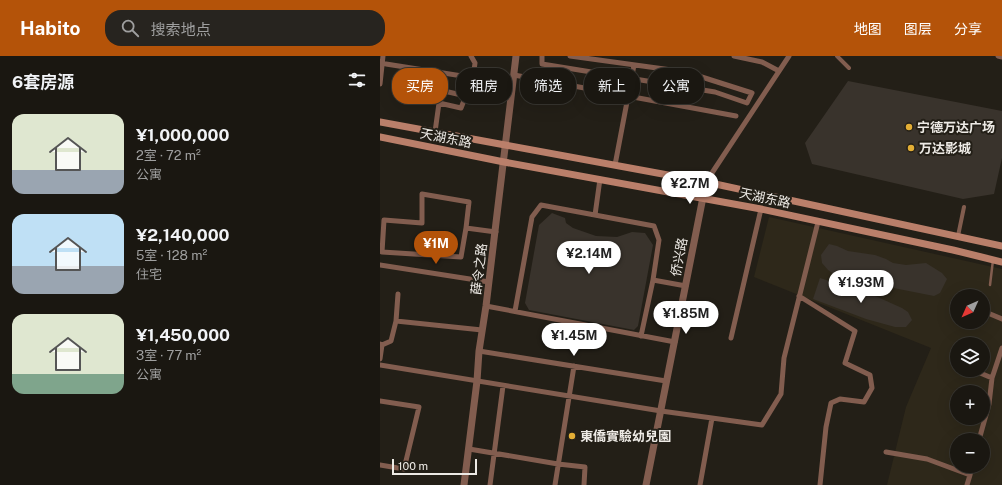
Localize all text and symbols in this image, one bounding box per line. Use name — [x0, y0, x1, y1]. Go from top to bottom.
search box — [105, 10, 385, 46]
text: Habito — [20, 17, 81, 39]
icon: search — [119, 17, 141, 39]
text: 搜索地点 — [151, 21, 211, 38]
text: 地图 — [854, 21, 882, 37]
text: 图层 — [904, 21, 932, 37]
text: 分享 — [954, 21, 982, 37]
chip: 买房 — [392, 68, 448, 104]
chip: 租房 — [456, 68, 512, 104]
chip: 筛选 — [520, 68, 576, 104]
chip: 新上 — [584, 68, 640, 104]
chip: 公寓 — [648, 68, 704, 104]
icon: filters — [346, 69, 368, 91]
text: 6套房源 — [12, 72, 74, 92]
place label: 宁德万达广场 — [917, 120, 995, 135]
marker: 宁德万达广场 — [904, 122, 914, 132]
text: ¥1,000,000 — [136, 125, 229, 145]
street label: 天湖东路 — [419, 126, 473, 150]
icon: home — [44, 130, 92, 178]
place label: 万达影城 — [919, 141, 971, 156]
marker: 万达影城 — [906, 143, 916, 153]
text: 2室 · 72 m² — [136, 148, 201, 163]
text: 公寓 — [136, 167, 162, 182]
pin: ¥2.7M — [662, 171, 718, 205]
text: ¥2.7M — [670, 176, 710, 191]
street label: 天湖东路 — [738, 185, 792, 211]
text: ¥2,140,000 — [136, 225, 230, 245]
icon: home — [44, 230, 92, 278]
pin: ¥1M — [417, 231, 455, 265]
text: ¥1M — [423, 236, 449, 251]
street label: 侨兴路 — [668, 236, 690, 278]
pin: ¥2.14M — [556, 241, 622, 275]
street label: 薛令之路 — [468, 242, 490, 296]
text: ¥2.14M — [566, 246, 612, 261]
text: 5室 · 128 m² — [136, 248, 207, 263]
text: 住宅 — [136, 267, 162, 282]
pin: ¥1.93M — [828, 270, 894, 304]
text: ¥1.93M — [838, 275, 884, 290]
north arrow — [950, 289, 990, 329]
map controls — [950, 289, 990, 473]
pin: ¥1.85M — [653, 301, 719, 335]
text: ¥1.85M — [662, 306, 710, 321]
pin: ¥1.45M — [541, 323, 607, 357]
text: ¥1,450,000 — [136, 325, 230, 345]
text: ¥1.45M — [551, 328, 597, 343]
icon: home — [44, 330, 92, 378]
button: layers — [950, 337, 990, 377]
text: 3室 · 77 m² — [136, 348, 201, 363]
text: 公寓 — [136, 367, 162, 382]
button: + — [950, 385, 990, 425]
place label: 東僑實驗幼兒園 — [580, 429, 671, 444]
marker: 東僑實驗幼兒園 — [567, 431, 577, 441]
button: − — [950, 433, 990, 473]
scale bar — [392, 457, 477, 476]
text: 100 m — [398, 460, 428, 472]

